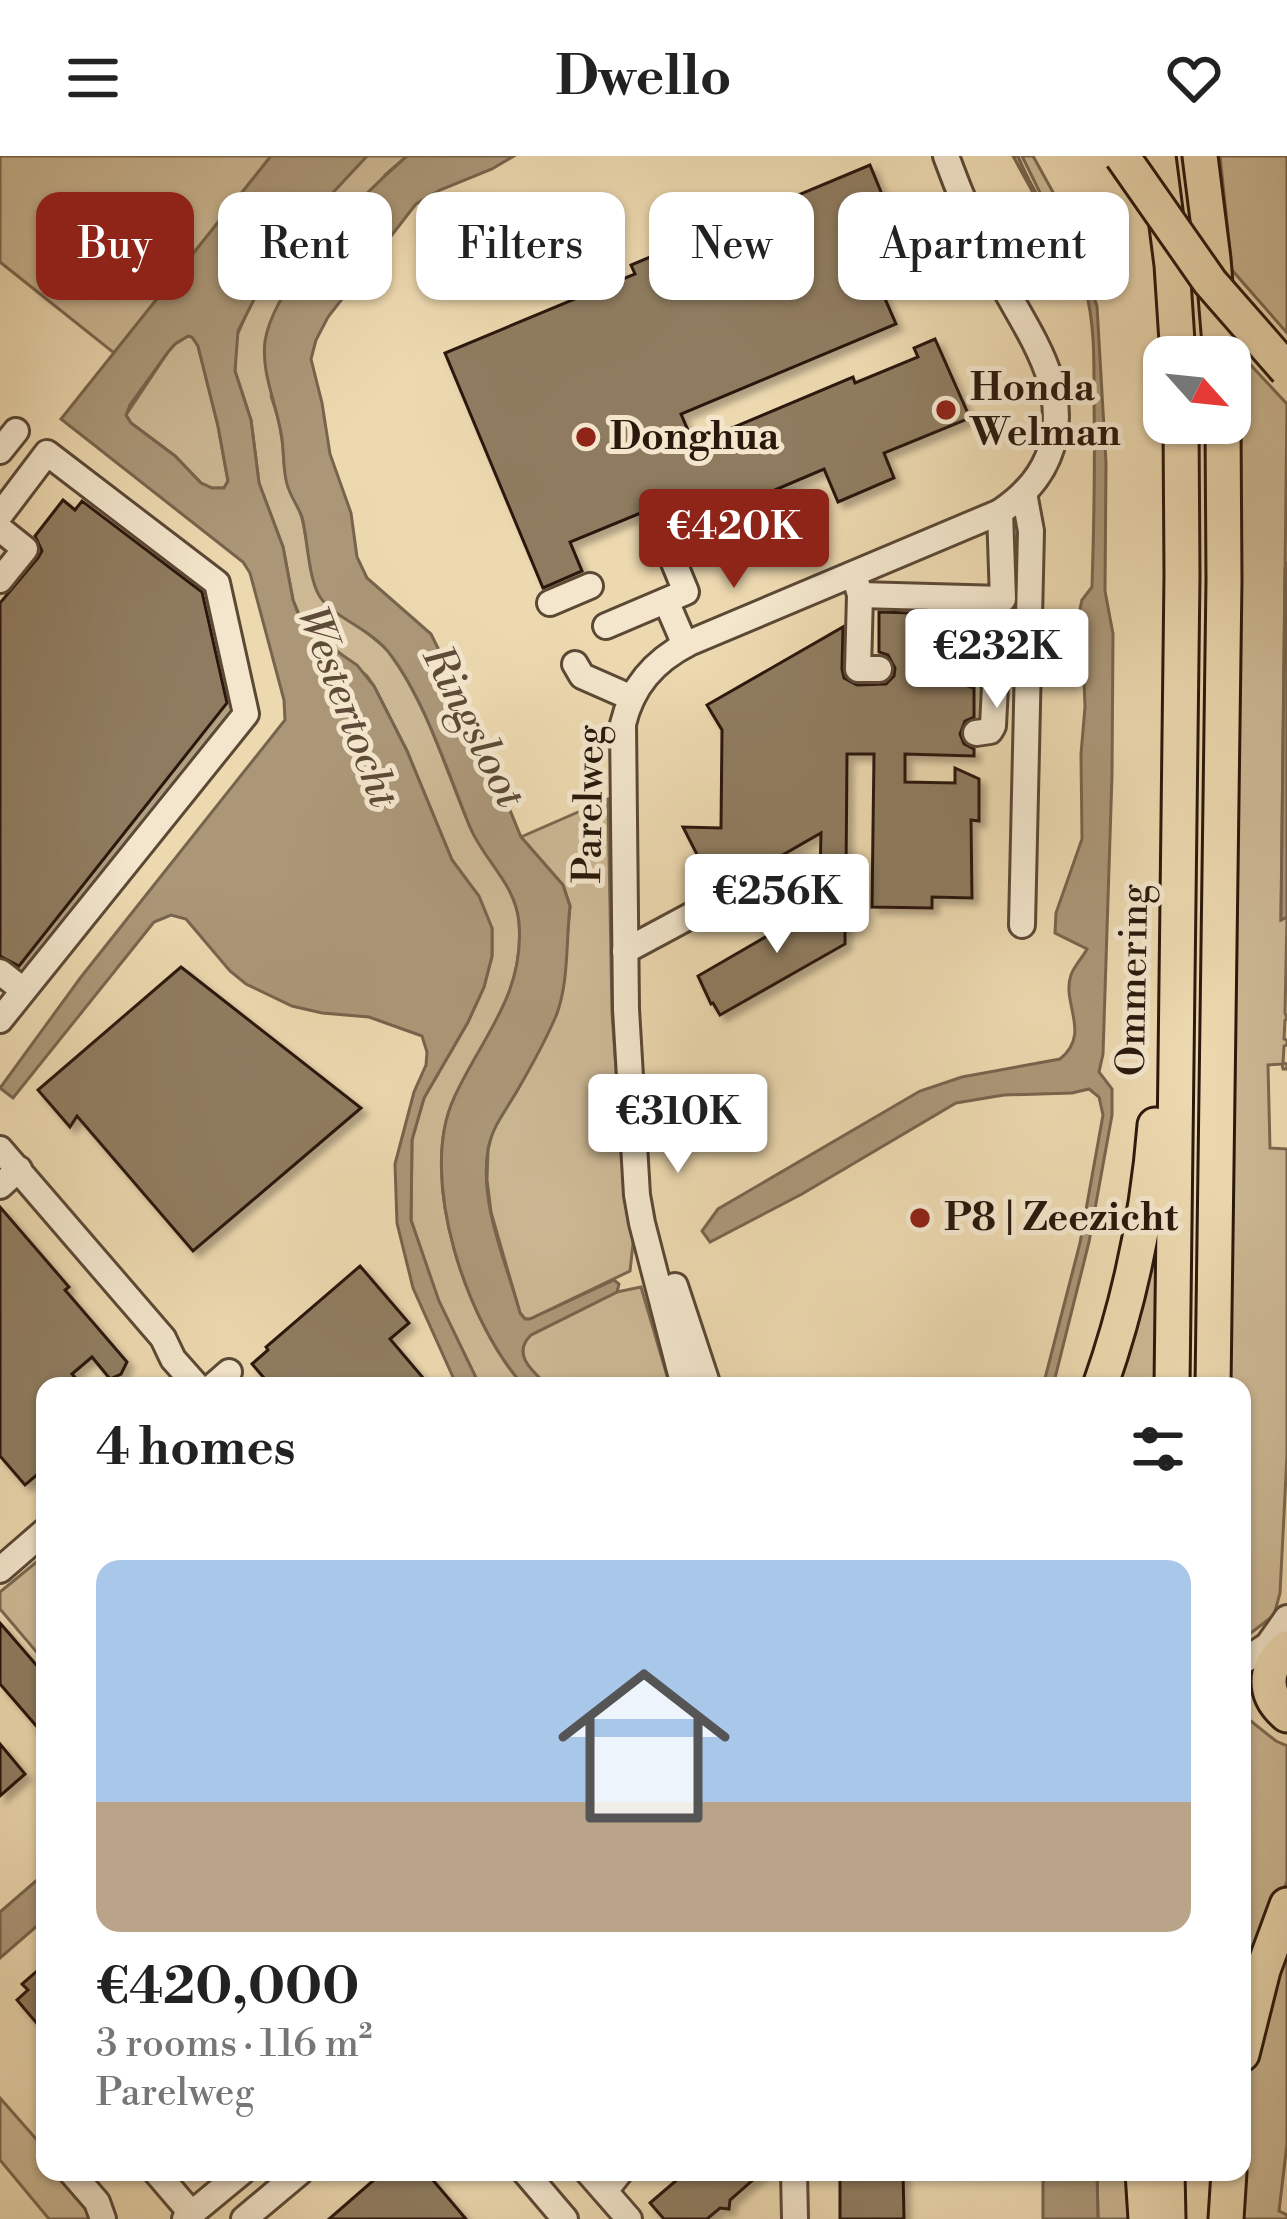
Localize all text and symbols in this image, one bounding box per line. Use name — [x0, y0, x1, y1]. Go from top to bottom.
text: Dwello — [555, 44, 732, 112]
icon: menu — [60, 45, 126, 111]
icon: heart — [1161, 45, 1227, 111]
chip: Buy — [36, 192, 194, 300]
chip: Rent — [218, 192, 392, 300]
chip: Filters — [416, 192, 625, 300]
chip: New — [649, 192, 814, 300]
chip: Apartment — [838, 192, 1129, 300]
north arrow — [1143, 336, 1251, 444]
map controls — [1143, 336, 1251, 444]
place label: Honda Welman — [969, 364, 1121, 458]
marker: Honda Welman — [933, 397, 959, 423]
place label: Donghua — [610, 413, 780, 462]
marker: Donghua — [573, 424, 599, 450]
pin: €420K — [650, 489, 818, 591]
text: €420K — [666, 503, 802, 552]
water label: Westertocht — [284, 599, 410, 816]
pin: €232K — [913, 609, 1081, 711]
text: €232K — [932, 623, 1062, 672]
water label: Ringsloot — [409, 636, 537, 818]
street label: Parelweg — [564, 724, 616, 884]
pin: €256K — [693, 854, 861, 956]
text: €256K — [712, 868, 842, 917]
street label: Ommering — [1108, 883, 1160, 1077]
pin: €310K — [594, 1074, 762, 1176]
text: €310K — [615, 1088, 741, 1137]
place label: P8 | Zeezicht — [944, 1194, 1179, 1243]
marker: P8 | Zeezicht — [907, 1205, 933, 1231]
icon: filters — [1125, 1416, 1191, 1482]
text: 4 homes — [96, 1417, 296, 1481]
icon: home — [536, 1638, 752, 1854]
text: €420,000 — [96, 1956, 359, 2020]
text: 3 rooms · 116 m² — [96, 2020, 373, 2069]
text: Parelweg — [96, 2069, 255, 2118]

